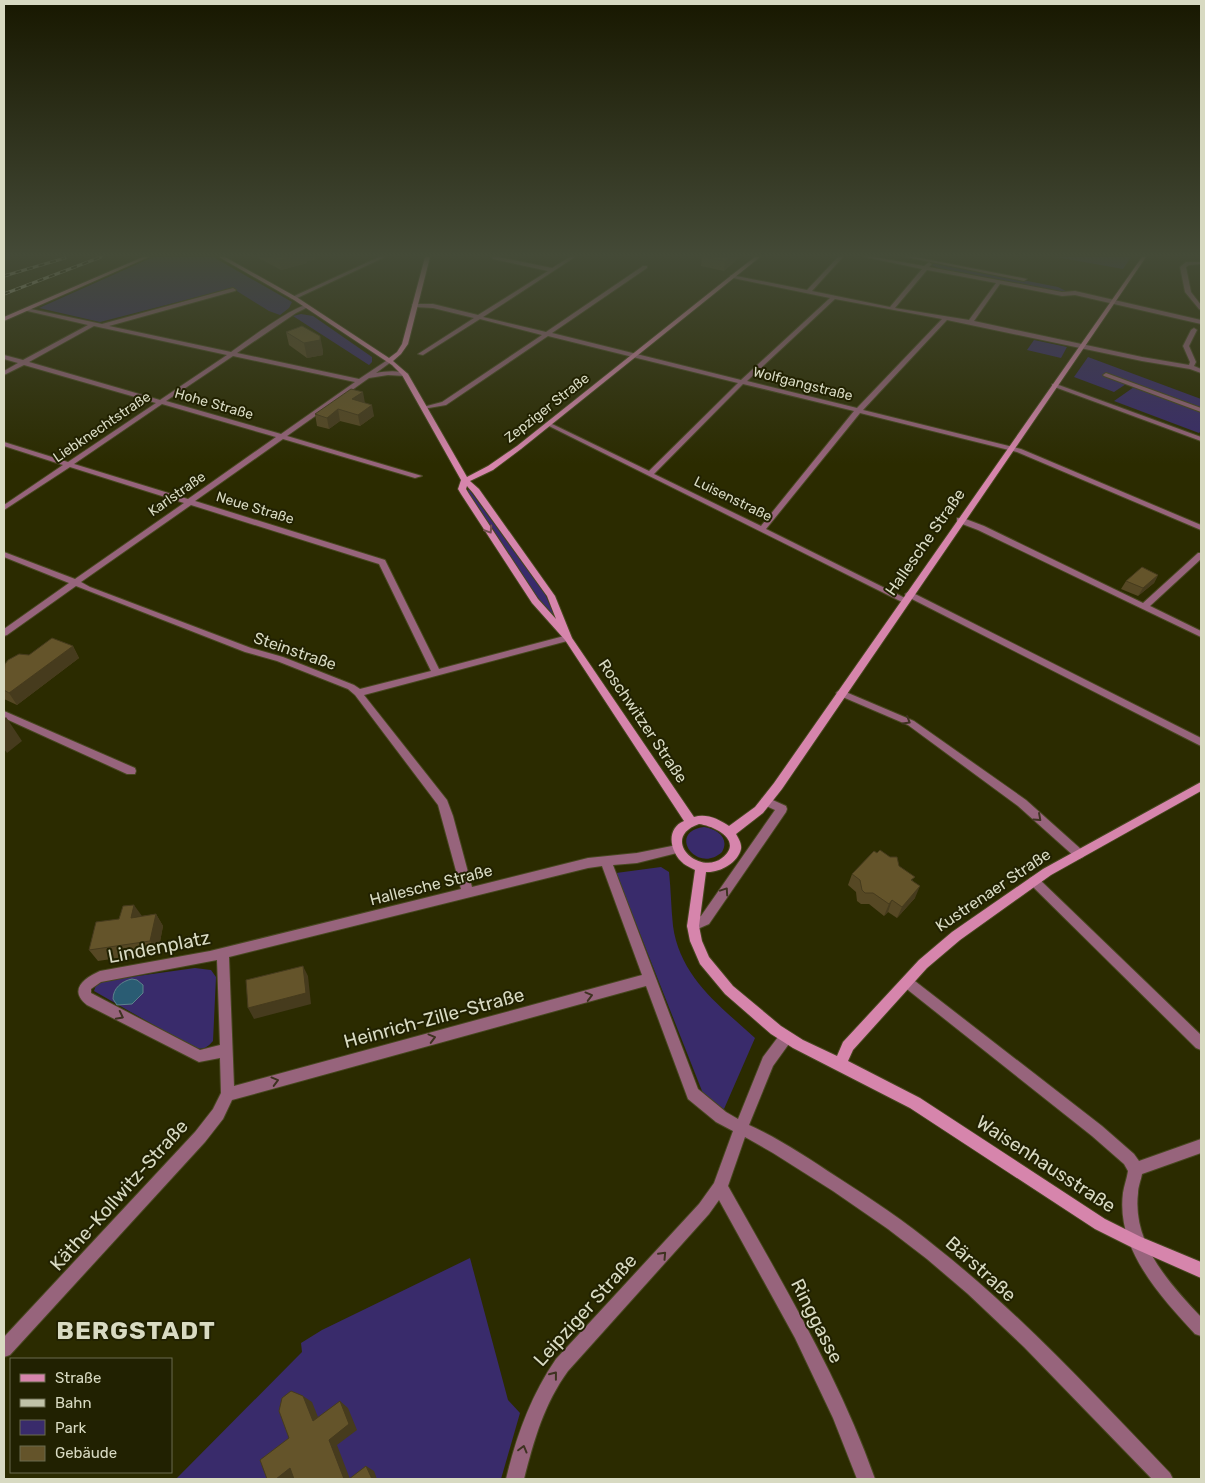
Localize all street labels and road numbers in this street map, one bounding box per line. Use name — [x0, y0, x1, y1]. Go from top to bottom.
street label: Wolfgangstraße — [751, 363, 855, 405]
street label: Zepziger Straße — [501, 370, 593, 446]
street label: Hohe Straße — [173, 385, 255, 423]
street label: Liebknechtstraße — [50, 388, 154, 466]
street label: Karlstraße — [145, 468, 209, 520]
street label: Luisenstraße — [691, 473, 775, 525]
street label: Hallesche Straße — [881, 485, 969, 599]
street label: Neue Straße — [214, 488, 296, 528]
street label: Steinstraße — [251, 628, 339, 674]
street label: Roschwitzer Straße — [595, 656, 691, 787]
street label: Kustrenaer Straße — [932, 844, 1054, 936]
street label: Hallesche Straße — [368, 861, 494, 909]
street label: Lindenplatz — [106, 926, 212, 968]
street label: Heinrich-Zille-Straße — [341, 983, 527, 1053]
street label: Waisenhausstraße — [972, 1110, 1120, 1218]
street label: Käthe-Kollwitz-Straße — [45, 1115, 193, 1275]
street label: Bärstraße — [941, 1231, 1021, 1307]
street label: Leipziger Straße — [529, 1249, 641, 1371]
street label: Ringgasse — [786, 1275, 848, 1367]

